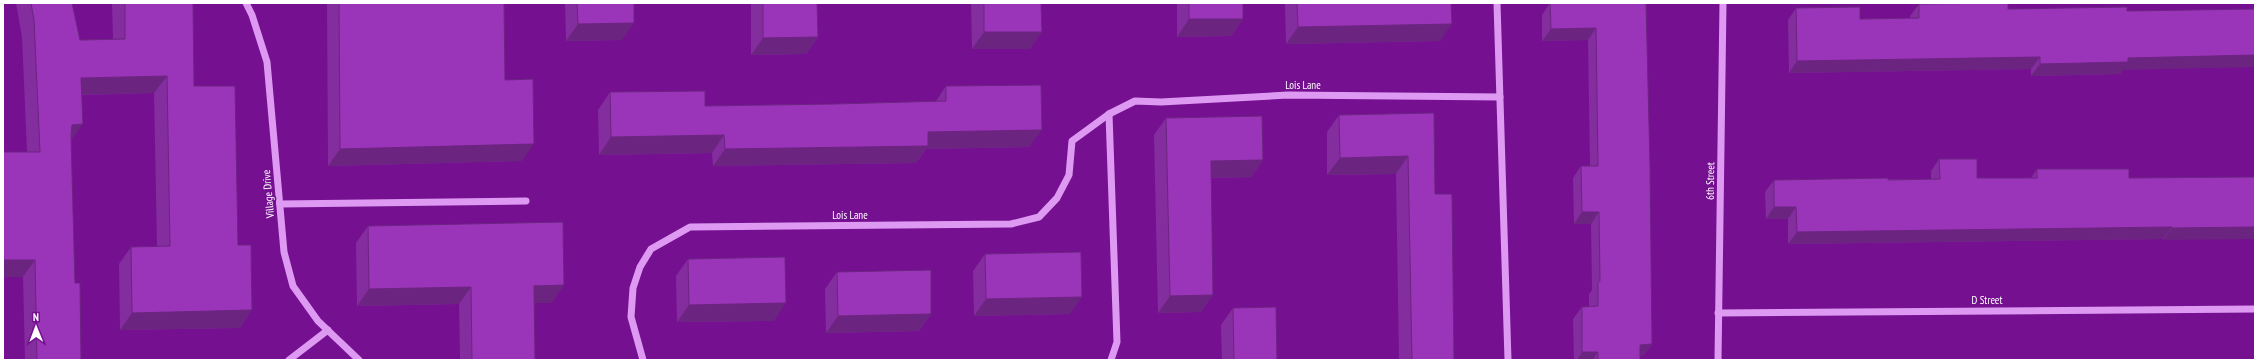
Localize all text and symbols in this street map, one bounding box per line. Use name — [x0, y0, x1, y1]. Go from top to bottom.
street label: Lois Lane — [1285, 78, 1321, 92]
street label: 6th Street — [1703, 162, 1717, 200]
street label: Village Drive — [259, 169, 277, 220]
street label: Lois Lane — [832, 208, 868, 222]
street label: D Street — [1972, 293, 2002, 307]
north arrow — [16, 307, 56, 347]
text: N — [33, 310, 39, 324]

